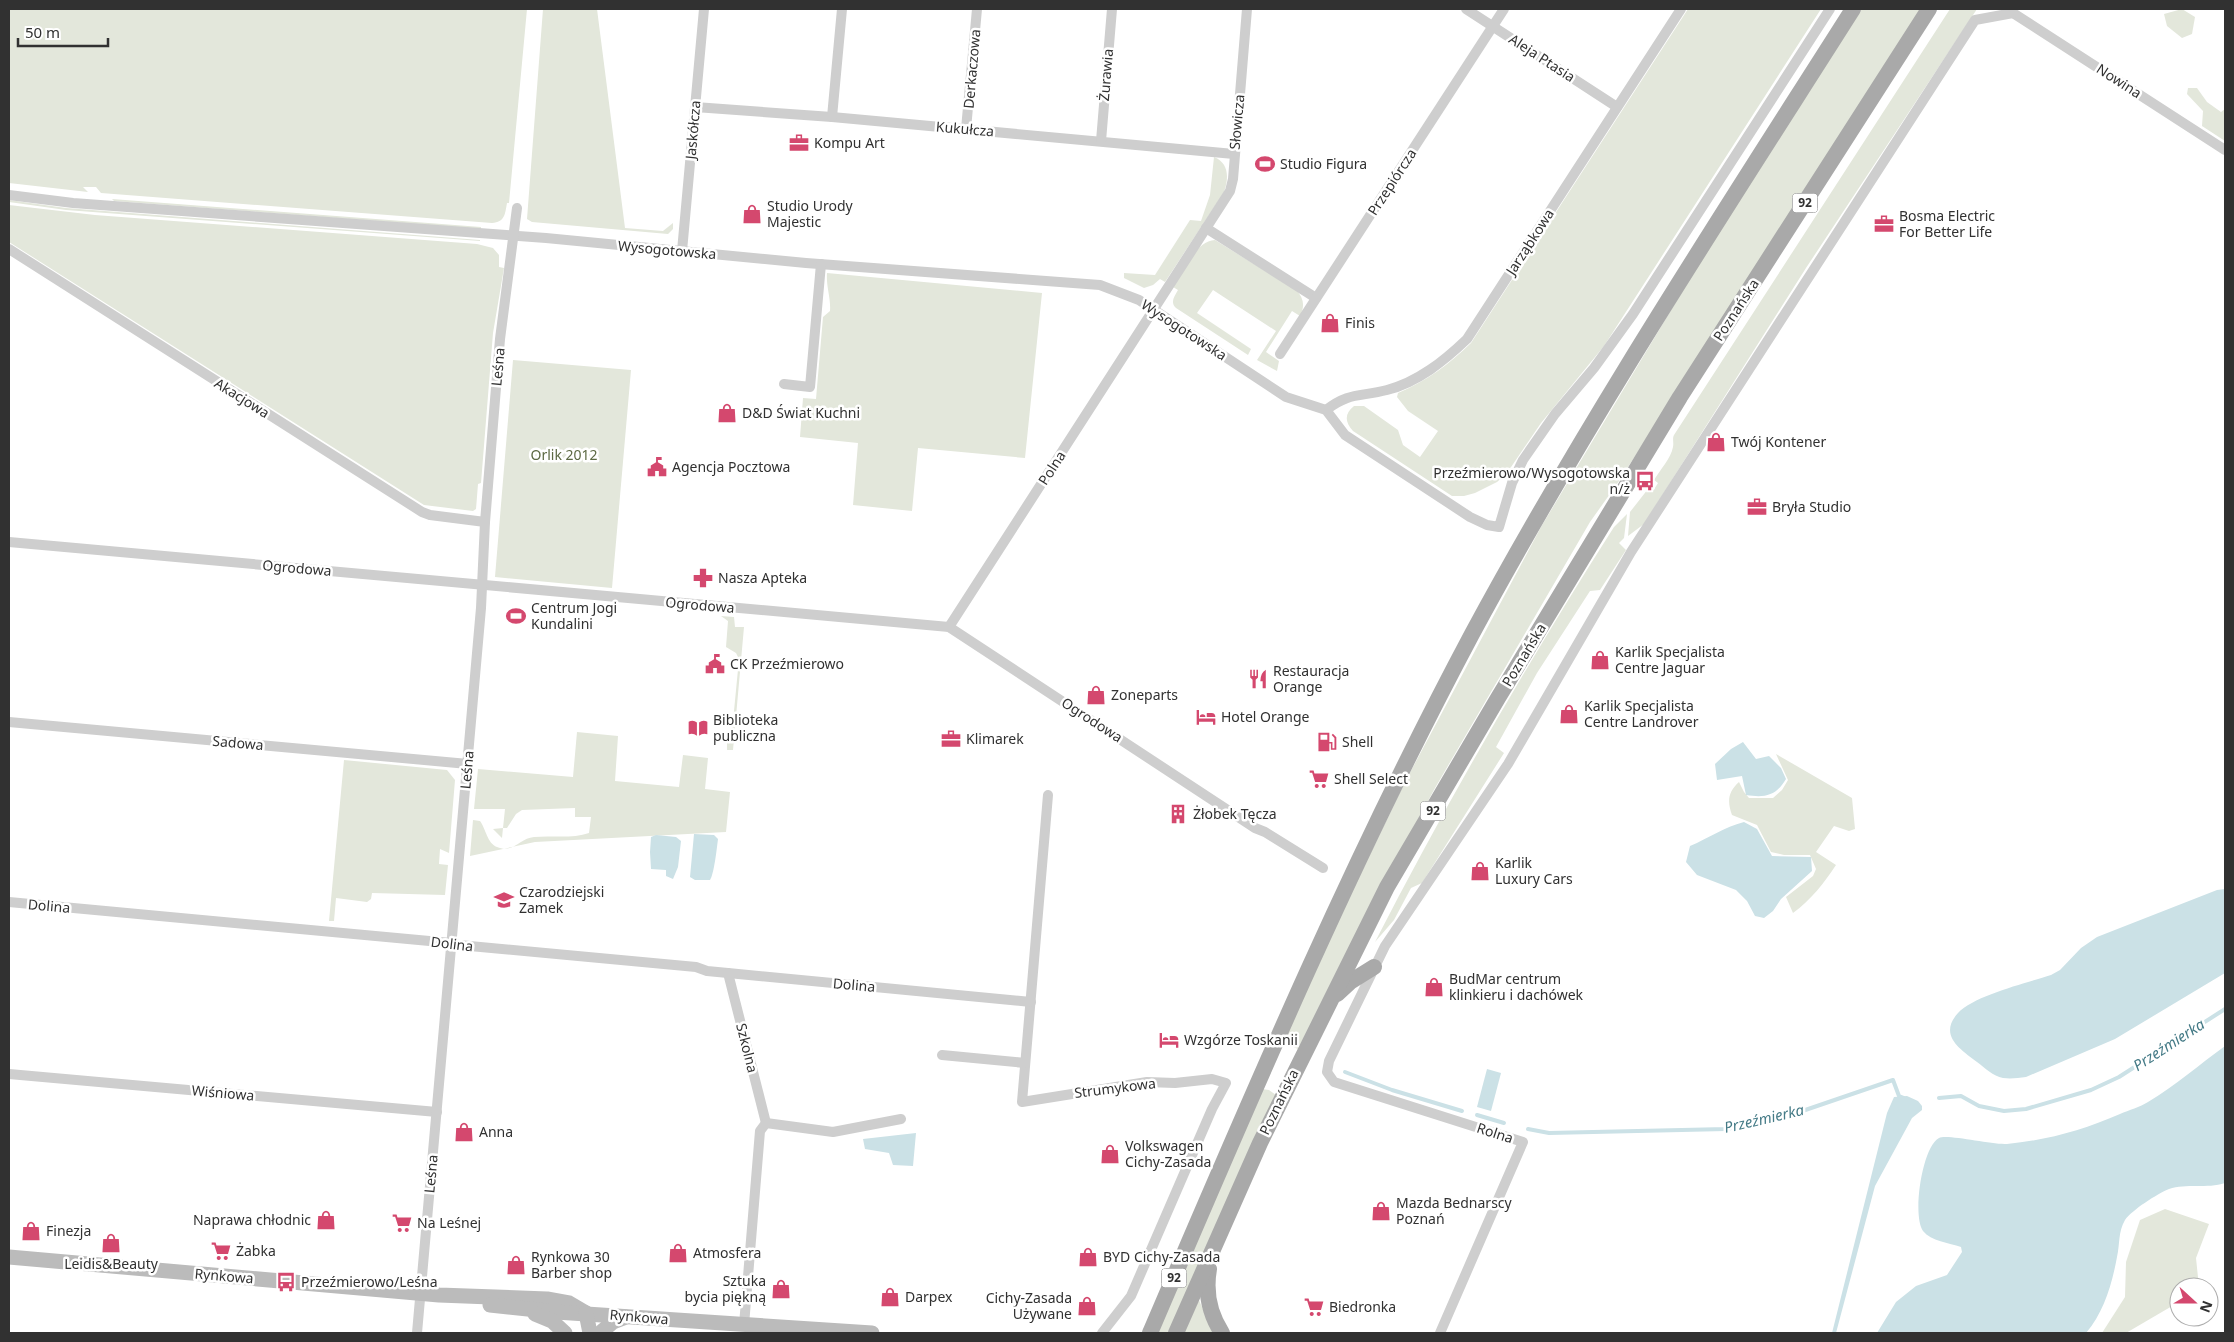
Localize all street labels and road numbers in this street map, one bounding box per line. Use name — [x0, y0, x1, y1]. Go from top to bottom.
street label: Derkaczowa — [959, 28, 984, 109]
street label: Aleja Ptasia — [1506, 29, 1579, 86]
street label: Żurawia — [1094, 48, 1117, 102]
street label: Nowina — [2093, 59, 2145, 102]
street label: Słowicza — [1225, 94, 1248, 150]
street label: Jaskółcza — [680, 100, 705, 162]
street label: Kukułcza — [935, 117, 995, 141]
street label: Przepiórcza — [1363, 145, 1420, 219]
road number: 92 — [1792, 194, 1818, 212]
street label: Jarząbkowa — [1500, 205, 1558, 280]
street label: Wysogotowska — [617, 236, 717, 263]
street label: Poznańska — [1708, 275, 1763, 344]
street label: Wysogotowska — [1138, 295, 1231, 364]
street label: Leśna — [486, 347, 509, 387]
street label: Akacjowa — [211, 373, 273, 422]
street label: Polna — [1034, 447, 1070, 488]
street label: Ogrodowa — [262, 555, 332, 580]
street label: Ogrodowa — [665, 592, 735, 617]
street label: Poznańska — [1497, 620, 1550, 690]
street label: Ogrodowa — [1058, 693, 1126, 746]
street label: Sadowa — [212, 731, 264, 754]
street label: Leśna — [455, 750, 478, 790]
road number: 92 — [1420, 801, 1446, 820]
street label: Dolina — [27, 894, 71, 917]
street label: Dolina — [430, 931, 474, 956]
street label: Dolina — [832, 973, 876, 996]
street label: Szkolna — [732, 1021, 763, 1075]
street label: Poznańska — [1255, 1066, 1303, 1138]
street label: Strumykowa — [1073, 1073, 1157, 1102]
street label: Wiśniowa — [191, 1080, 255, 1105]
street label: Rolna — [1474, 1118, 1516, 1147]
street label: Leśna — [419, 1154, 442, 1194]
street label: Rynkowa — [194, 1263, 254, 1288]
road number: 92 — [1162, 1268, 1186, 1288]
street label: Rynkowa — [609, 1304, 669, 1329]

